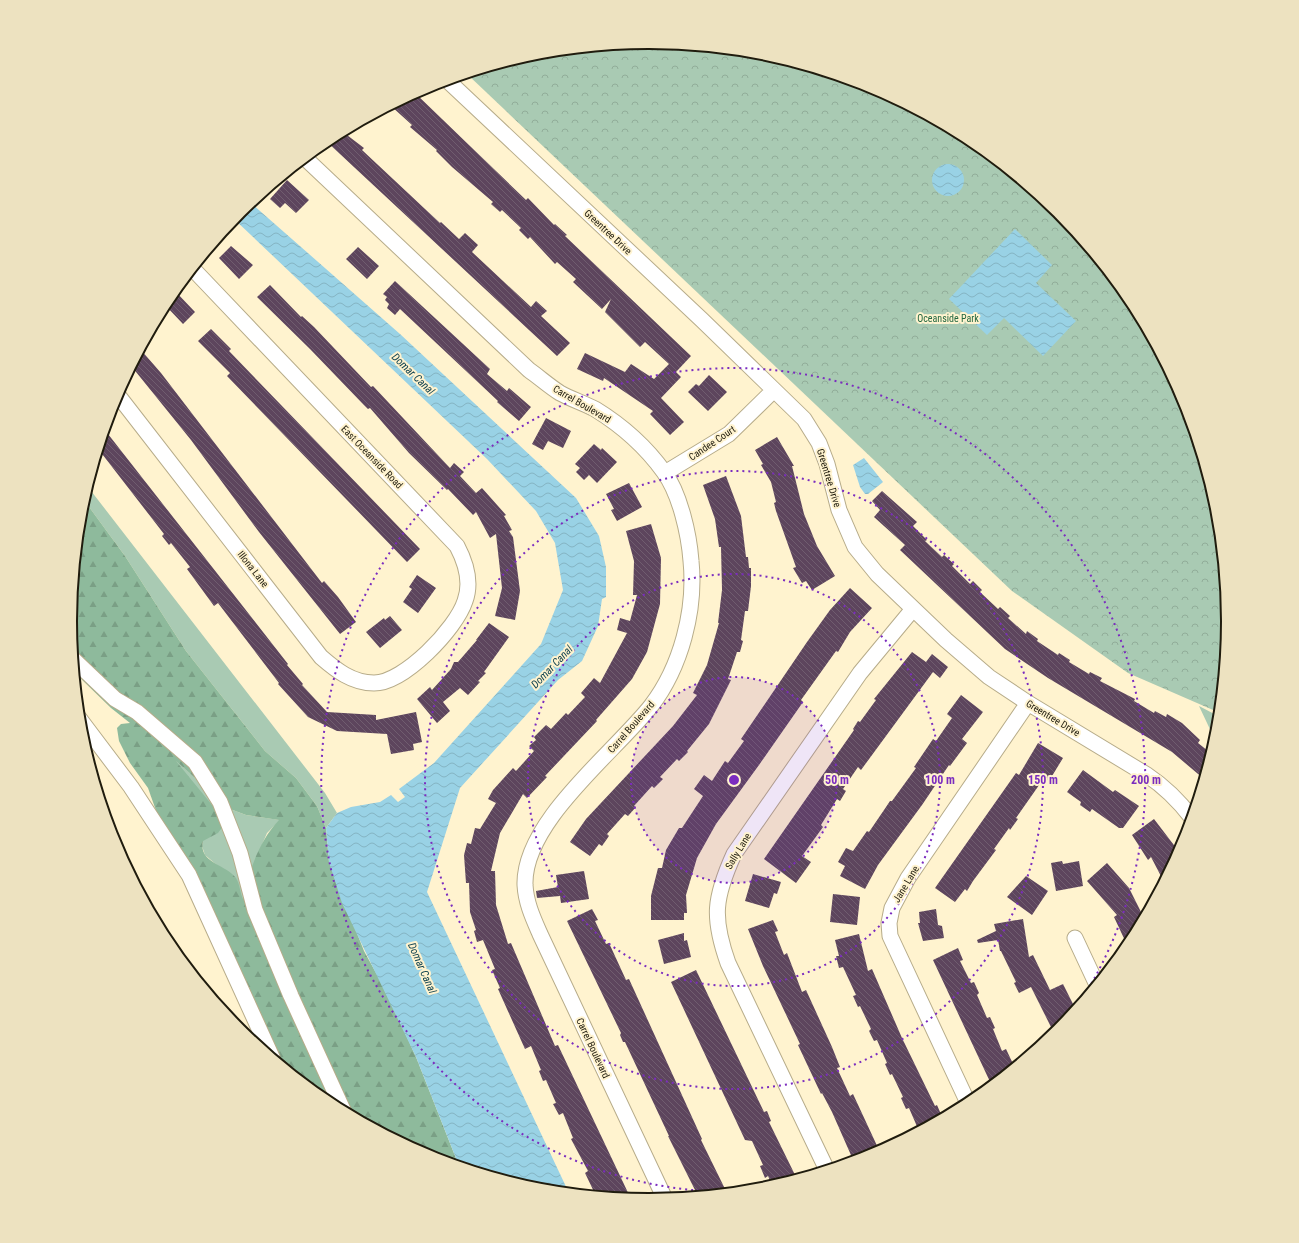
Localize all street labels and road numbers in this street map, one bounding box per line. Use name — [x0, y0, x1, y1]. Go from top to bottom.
street label: Greentree Drive — [582, 207, 634, 257]
street label: Carrel Boulevard — [551, 383, 613, 425]
street label: East Oceanside Road — [339, 423, 405, 491]
street label: Candee Court — [687, 423, 737, 463]
street label: Greentree Drive — [815, 447, 843, 509]
street label: Illona Lane — [235, 549, 271, 590]
street label: Greentree Drive — [1024, 698, 1082, 738]
street label: Carrel Boulevard — [606, 699, 656, 755]
street label: Sally Lane — [723, 831, 753, 871]
street label: Jane Lane — [891, 864, 921, 904]
street label: Carrel Boulevard — [574, 1016, 612, 1080]

